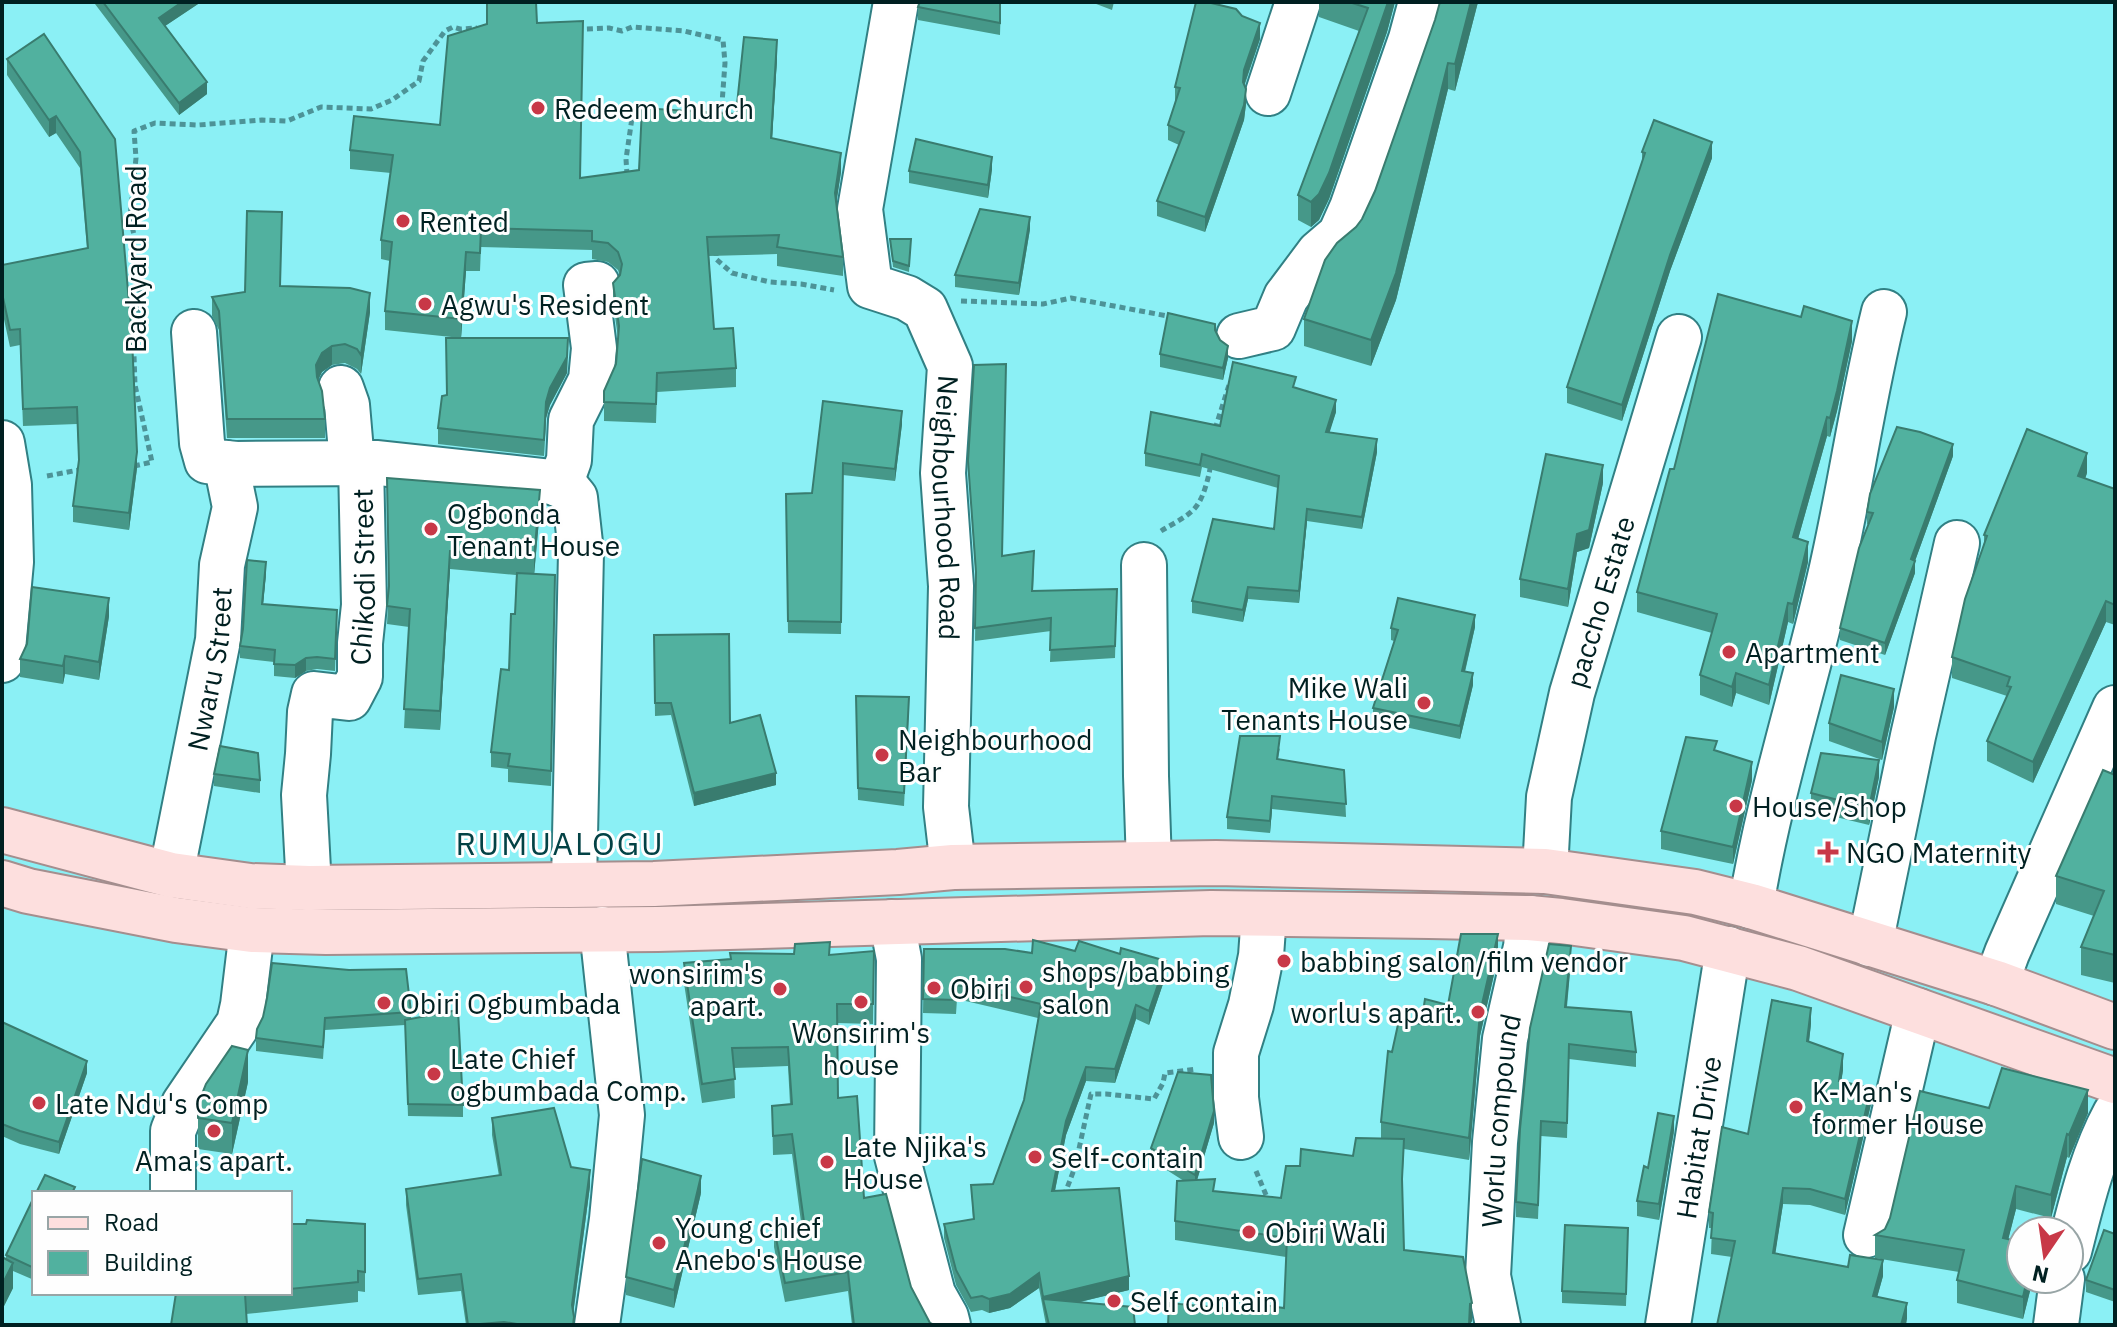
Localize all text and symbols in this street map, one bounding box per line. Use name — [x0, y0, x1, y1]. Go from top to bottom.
place label: Redeem Church — [554, 90, 754, 127]
marker: Redeem Church — [529, 99, 547, 117]
street label: Backyard Road — [117, 165, 154, 353]
place label: Rented — [419, 203, 509, 240]
marker: Rented — [394, 212, 412, 230]
place label: Agwu's Resident — [441, 286, 649, 323]
marker: Agwu's Resident — [416, 295, 434, 313]
street label: Neighbourhood Road — [924, 374, 970, 641]
street label: Chikodi Street — [341, 488, 383, 665]
place label: Ogbonda Tenant House — [447, 495, 620, 564]
street label: paccho Estate — [1556, 512, 1643, 692]
marker: Ogbonda Tenant House — [422, 520, 440, 538]
street label: Nwaru Street — [178, 586, 239, 754]
place label: Apartment — [1745, 634, 1880, 671]
marker: Apartment — [1720, 643, 1738, 661]
place label: Mike Wali Tenants House — [1221, 669, 1408, 738]
marker: Mike Wali Tenants House — [1415, 694, 1433, 712]
place label: Neighbourhood Bar — [898, 721, 1092, 790]
marker: Neighbourhood Bar — [873, 746, 891, 764]
place label: House/Shop — [1752, 788, 1907, 825]
marker: House/Shop — [1727, 797, 1745, 815]
district label: RUMUALOGU — [455, 822, 665, 864]
place label: NGO Maternity — [1846, 834, 2031, 871]
marker: NGO Maternity — [1817, 841, 1839, 863]
place label: babbing salon/film vendor — [1300, 943, 1628, 980]
marker: babbing salon/film vendor — [1275, 952, 1293, 970]
place label: shops/babbing salon — [1042, 953, 1229, 1022]
place label: wonsirim's apart. — [629, 955, 764, 1024]
place label: Obiri — [950, 970, 1010, 1007]
marker: shops/babbing salon — [1017, 978, 1035, 996]
marker: Obiri — [925, 979, 943, 997]
marker: wonsirim's apart. — [771, 980, 789, 998]
place label: Obiri Ogbumbada — [400, 985, 621, 1022]
marker: Wonsirim's house — [852, 993, 870, 1011]
marker: Obiri Ogbumbada — [375, 994, 393, 1012]
place label: worlu's apart. — [1290, 994, 1462, 1031]
marker: worlu's apart. — [1469, 1003, 1487, 1021]
street label: Worlu compound — [1472, 1010, 1529, 1228]
place label: Wonsirim's house — [792, 1014, 930, 1083]
place label: Late Chief ogbumbada Comp. — [450, 1040, 687, 1109]
street label: Habitat Drive — [1667, 1053, 1729, 1221]
marker: Late Chief ogbumbada Comp. — [425, 1065, 443, 1083]
place label: K-Man's former House — [1812, 1073, 1984, 1142]
place label: Late Ndu's Comp — [55, 1085, 268, 1122]
marker: Late Ndu's Comp — [30, 1094, 48, 1112]
marker: K-Man's former House — [1787, 1098, 1805, 1116]
marker: Ama's apart. — [205, 1122, 223, 1140]
place label: Late Njika's House — [843, 1128, 987, 1197]
place label: Self-contain — [1051, 1139, 1204, 1176]
place label: Ama's apart. — [135, 1142, 293, 1179]
marker: Self-contain — [1026, 1148, 1044, 1166]
marker: Late Njika's House — [818, 1153, 836, 1171]
legend — [32, 1191, 292, 1295]
text: Road — [104, 1206, 159, 1238]
place label: Young chief Anebo's House — [675, 1209, 863, 1278]
place label: Obiri Wali — [1265, 1214, 1386, 1251]
north arrow — [2005, 1215, 2085, 1295]
marker: Obiri Wali — [1240, 1223, 1258, 1241]
marker: Young chief Anebo's House — [650, 1234, 668, 1252]
text: Building — [104, 1246, 192, 1278]
text: N — [2029, 1259, 2051, 1291]
place label: Self contain — [1130, 1283, 1278, 1320]
marker: Self contain — [1105, 1292, 1123, 1310]

